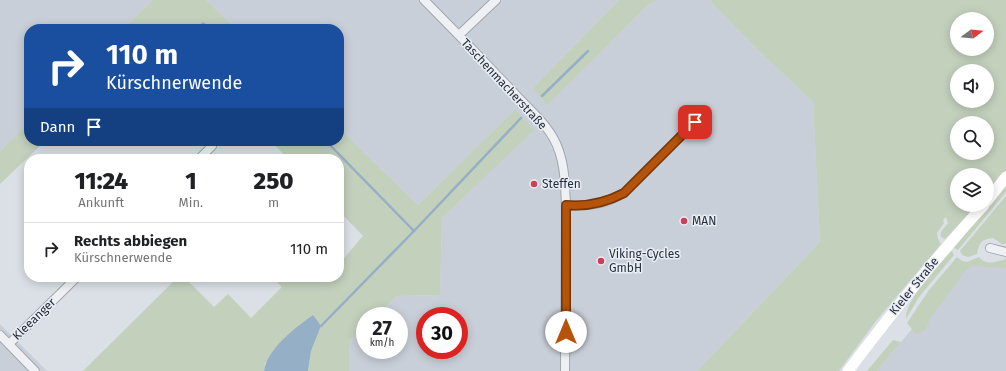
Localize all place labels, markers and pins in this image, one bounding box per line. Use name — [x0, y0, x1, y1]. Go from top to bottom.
pin — [678, 105, 712, 139]
place label: Steffen — [542, 177, 581, 191]
marker: Steffen — [529, 179, 539, 189]
place label: MAN — [692, 214, 716, 228]
marker: MAN — [679, 216, 689, 226]
place label: Viking-Cycles GmbH — [609, 247, 680, 275]
marker: Viking-Cycles GmbH — [596, 256, 606, 266]

